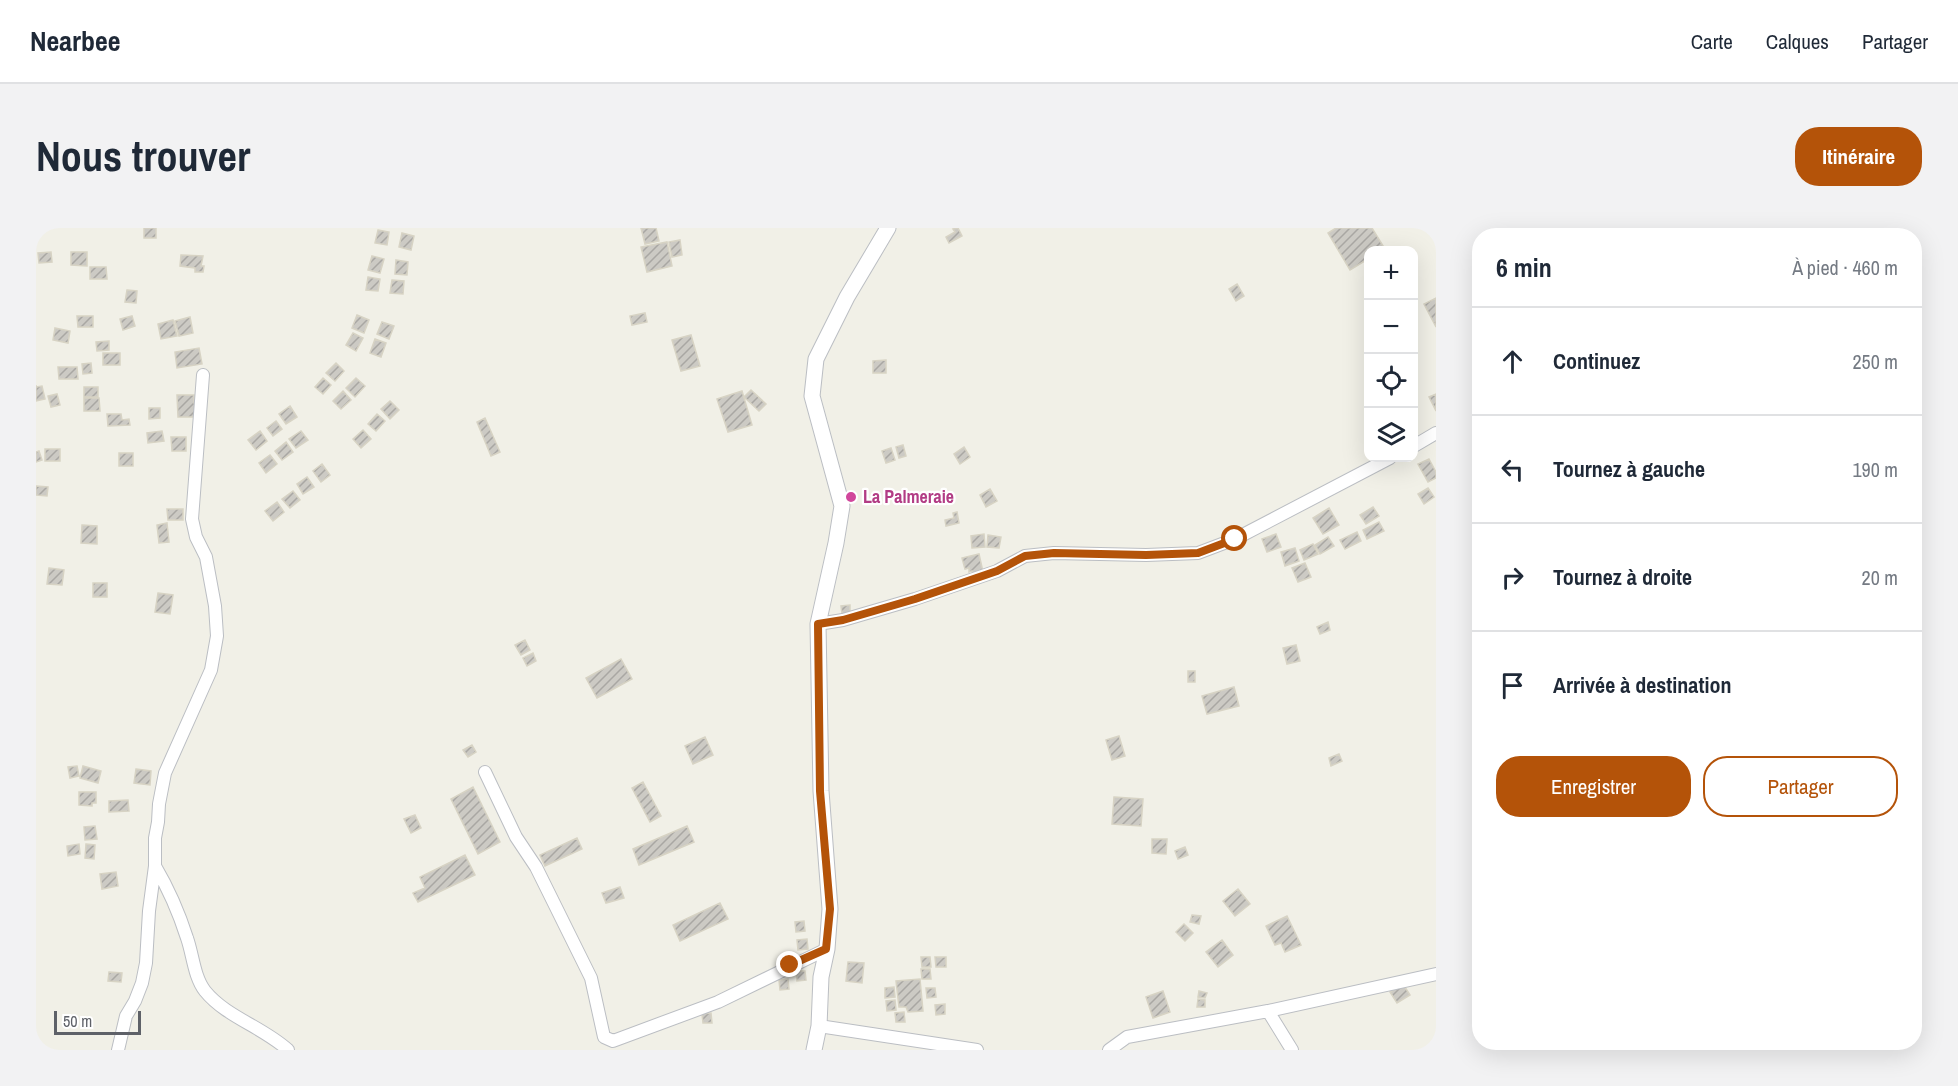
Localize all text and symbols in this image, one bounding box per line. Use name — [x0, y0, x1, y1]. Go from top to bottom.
text: Nearbee — [30, 22, 121, 60]
text: Carte — [1691, 27, 1733, 56]
text: Calques — [1766, 27, 1829, 56]
text: Partager — [1862, 27, 1928, 56]
button: Itinéraire — [1795, 127, 1922, 186]
text: Nous trouver — [36, 128, 250, 184]
map controls — [1364, 246, 1418, 462]
button: + — [1364, 246, 1418, 300]
text: 6 min — [1496, 250, 1552, 285]
text: À pied · 460 m — [1792, 254, 1898, 281]
button: − — [1364, 300, 1418, 354]
icon: ahead — [1496, 345, 1529, 378]
text: Continuez — [1553, 346, 1640, 376]
text: 250 m — [1852, 348, 1898, 375]
button: locate — [1364, 354, 1418, 408]
button: layers — [1364, 408, 1418, 462]
icon: left — [1496, 453, 1529, 486]
text: Tournez à gauche — [1553, 454, 1705, 484]
text: 190 m — [1852, 456, 1898, 483]
place label: La Palmeraie — [863, 484, 954, 509]
marker: La Palmeraie — [844, 490, 858, 504]
route start — [1221, 525, 1247, 551]
icon: right — [1496, 561, 1529, 594]
text: Tournez à droite — [1553, 562, 1692, 592]
text: 20 m — [1862, 564, 1898, 591]
icon: arrive — [1496, 669, 1529, 702]
text: Arrivée à destination — [1553, 670, 1731, 700]
button: Enregistrer — [1496, 756, 1691, 817]
button: Partager — [1703, 756, 1898, 817]
route end — [776, 951, 802, 977]
scale bar — [54, 1008, 141, 1036]
text: 50 m — [63, 1010, 92, 1032]

